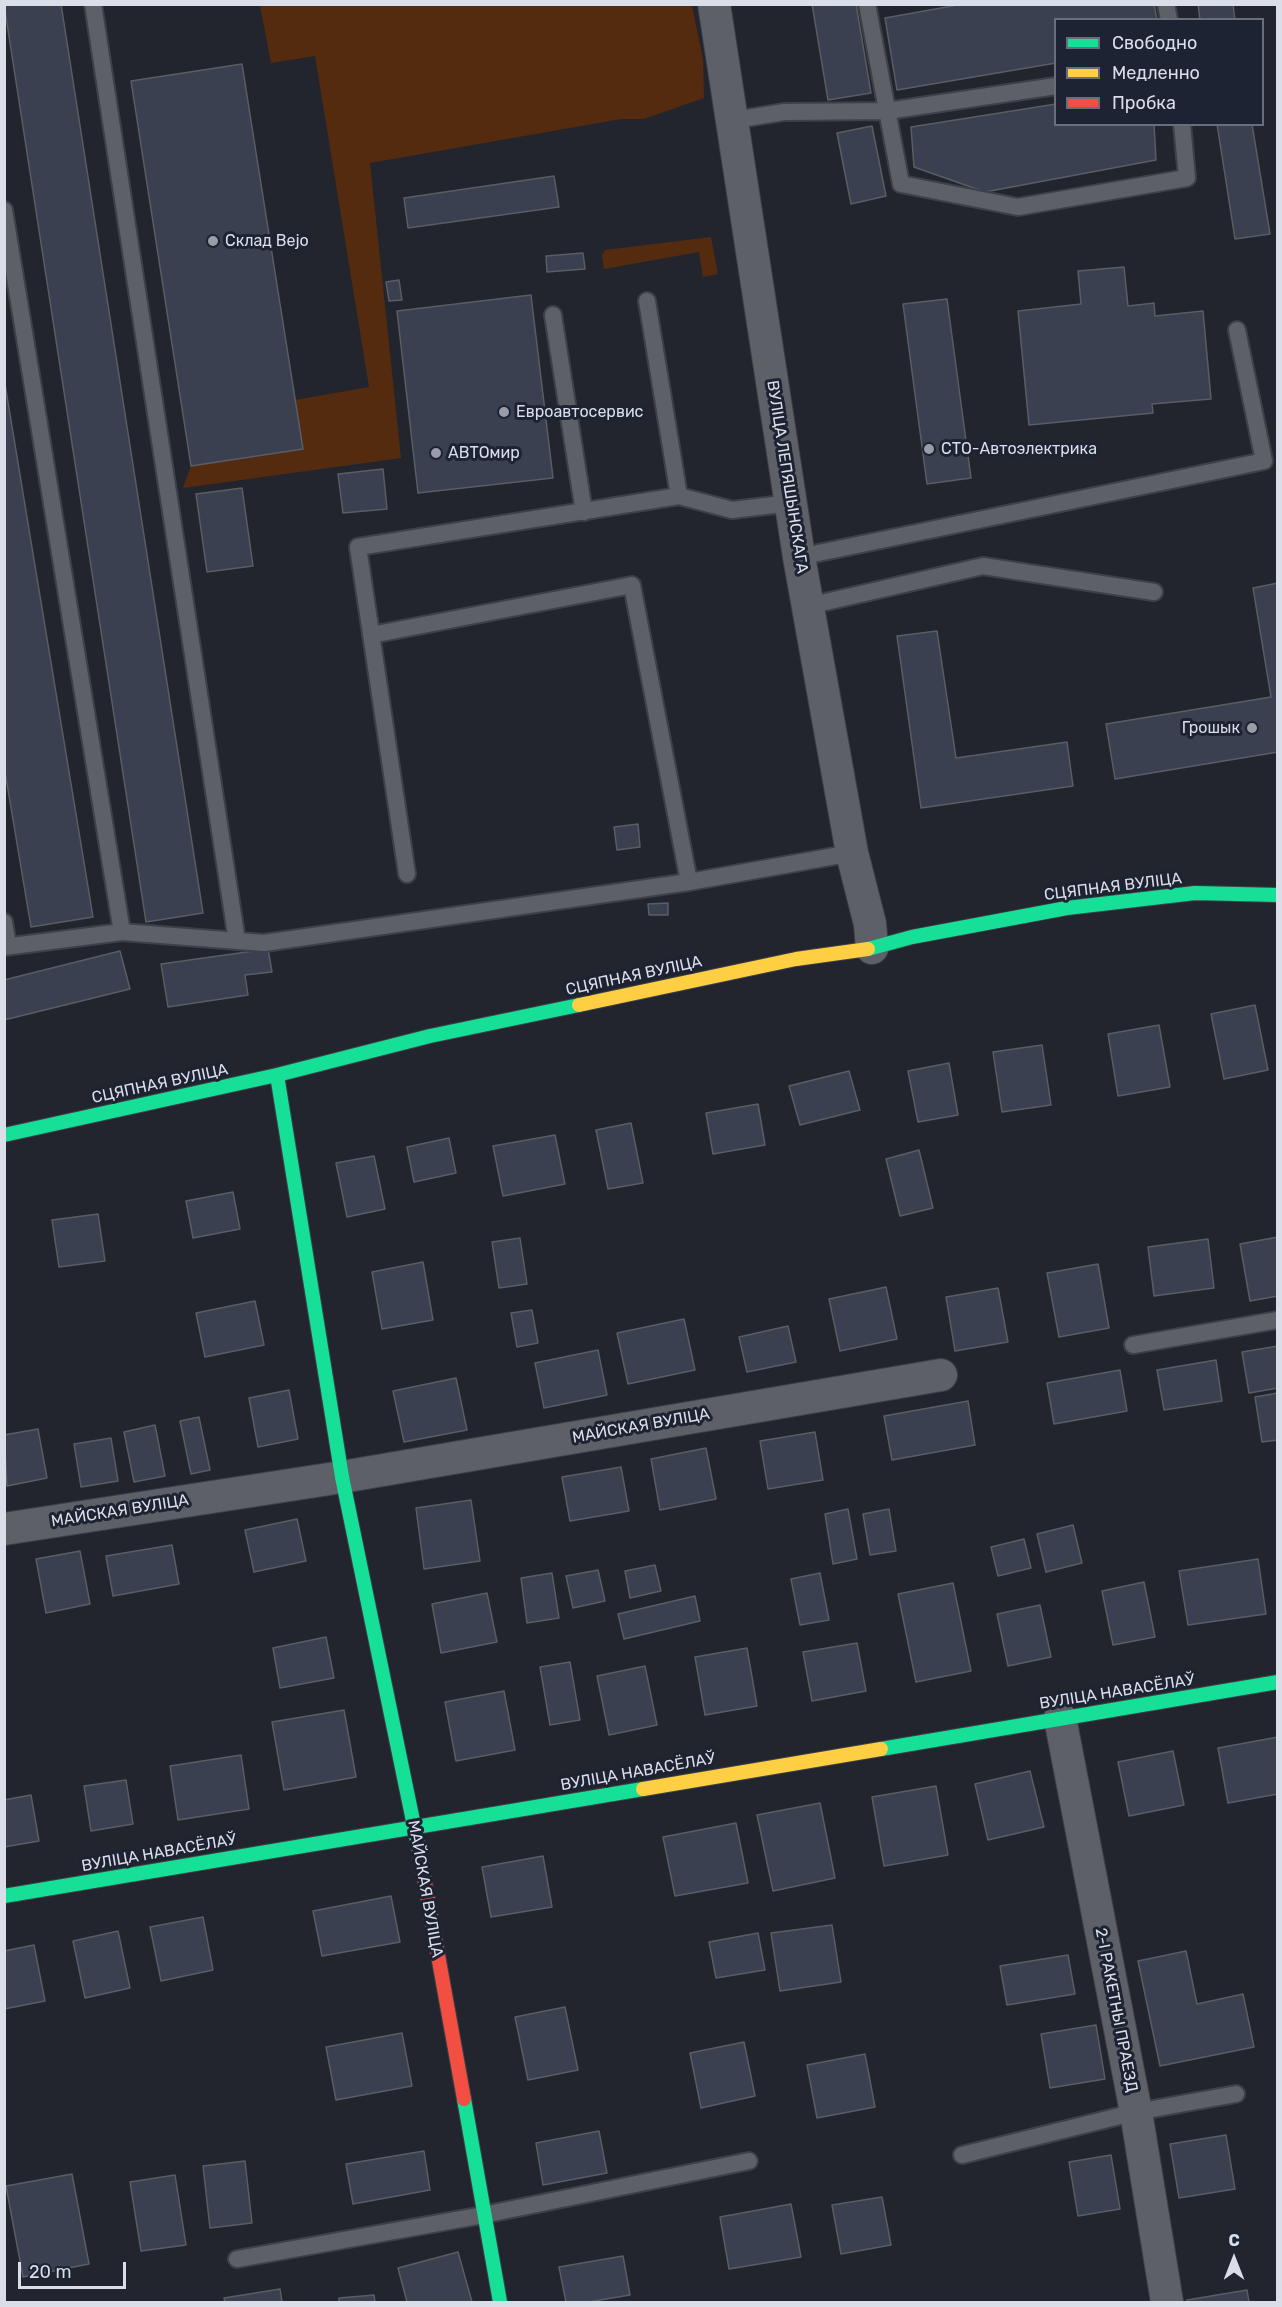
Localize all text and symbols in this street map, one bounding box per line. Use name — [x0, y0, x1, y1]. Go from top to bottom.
legend — [1054, 18, 1264, 126]
text: Свободно — [1112, 32, 1197, 54]
text: Медленно — [1112, 62, 1200, 84]
text: Пробка — [1112, 92, 1176, 114]
place label: Склад Bejo — [225, 231, 309, 251]
marker: Склад Bejo — [206, 234, 220, 248]
street label: ВУЛІЦА ЛЕПЯШЫНСКАГА — [762, 379, 812, 575]
place label: Евроавтосервис — [516, 402, 643, 422]
marker: Евроавтосервис — [497, 405, 511, 419]
place label: СТО-Автоэлектрика — [941, 439, 1097, 459]
marker: СТО-Автоэлектрика — [922, 442, 936, 456]
place label: АВТОмир — [448, 443, 520, 463]
marker: АВТОмир — [429, 446, 443, 460]
place label: Грошык — [1182, 718, 1240, 738]
marker: Грошык — [1245, 721, 1259, 735]
street label: СЦЯПНАЯ ВУЛІЦА — [1043, 869, 1183, 905]
street label: СЦЯПНАЯ ВУЛІЦА — [564, 952, 704, 1000]
street label: СЦЯПНАЯ ВУЛІЦА — [90, 1060, 230, 1108]
street label: МАЙСКАЯ ВУЛІЦА — [571, 1404, 711, 1448]
street label: МАЙСКАЯ ВУЛІЦА — [50, 1491, 190, 1531]
street label: ВУЛІЦА НАВАСЁЛАЎ — [1038, 1670, 1196, 1714]
street label: ВУЛІЦА НАВАСЁЛАЎ — [559, 1749, 717, 1795]
street label: МАЙСКАЯ ВУЛІЦА — [403, 1819, 447, 1959]
street label: ВУЛІЦА НАВАСЁЛАЎ — [80, 1830, 238, 1876]
street label: 2-І РАКЕТНЫ ПРАЕЗД — [1091, 1926, 1141, 2094]
north arrow — [1204, 2229, 1264, 2289]
text: С — [1228, 2231, 1240, 2250]
scale bar — [21, 2250, 129, 2288]
text: 20 m — [29, 2261, 71, 2283]

